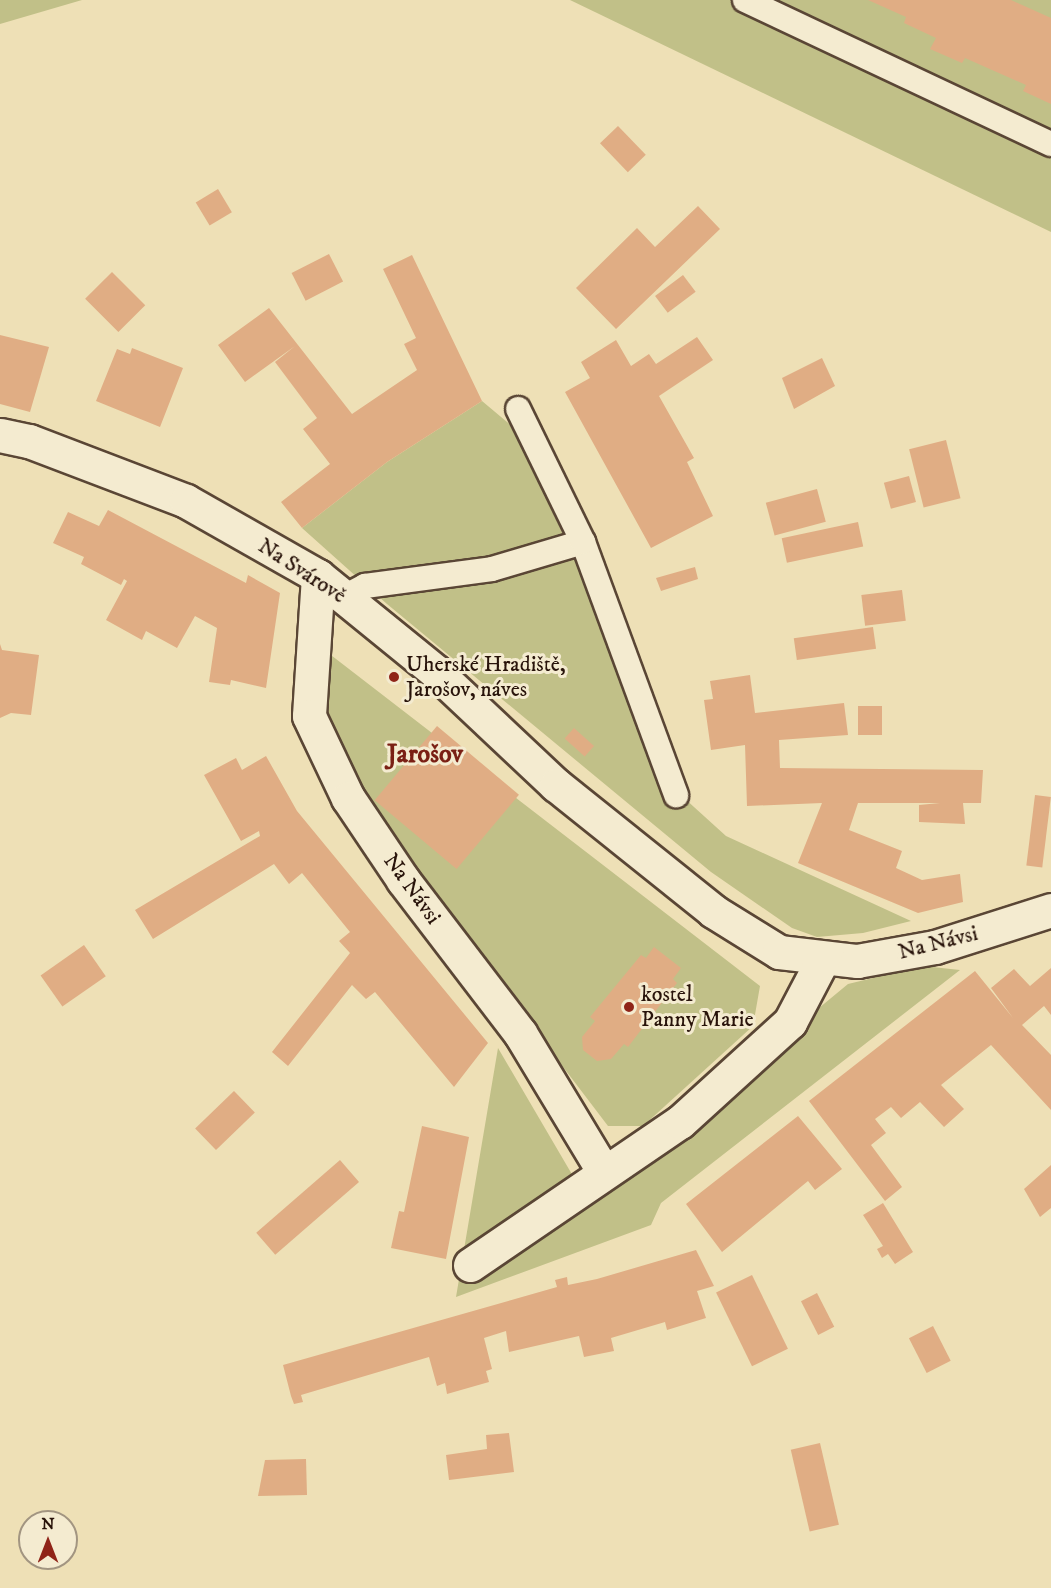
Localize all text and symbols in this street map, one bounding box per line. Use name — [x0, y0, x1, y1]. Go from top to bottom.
street label: Na Svárově — [253, 533, 351, 609]
place label: Uherské Hradiště, Jarošov, náves — [406, 651, 566, 702]
marker: Uherské Hradiště, Jarošov, náves — [387, 670, 401, 684]
district label: Jarošov — [387, 739, 463, 771]
street label: Na Návsi — [377, 848, 447, 930]
street label: Na Návsi — [895, 920, 981, 966]
place label: kostel Panny Marie — [641, 981, 754, 1032]
marker: kostel Panny Marie — [622, 1000, 636, 1014]
north arrow — [18, 1510, 78, 1570]
text: N — [41, 1514, 55, 1534]

